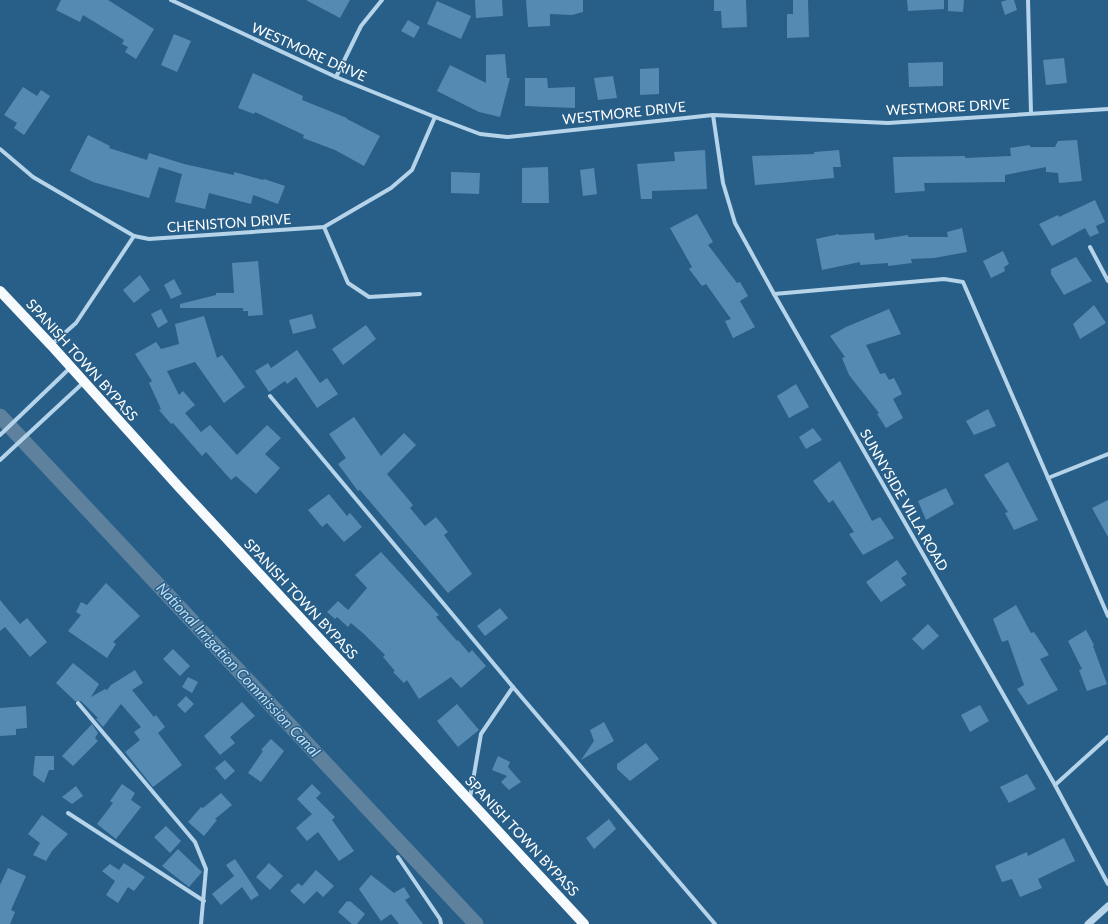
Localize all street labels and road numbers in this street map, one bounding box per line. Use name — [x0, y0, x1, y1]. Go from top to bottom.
street label: WESTMORE DRIVE — [249, 19, 369, 85]
street label: WESTMORE DRIVE — [886, 95, 1010, 118]
street label: WESTMORE DRIVE — [561, 98, 686, 127]
street label: CHENISTON DRIVE — [166, 210, 292, 235]
street label: SPANISH TOWN BYPASS — [23, 295, 142, 424]
street label: SUNNYSIDE VILLA ROAD — [857, 426, 952, 574]
street label: SPANISH TOWN BYPASS — [241, 535, 362, 662]
street label: SPANISH TOWN BYPASS — [462, 772, 583, 899]

